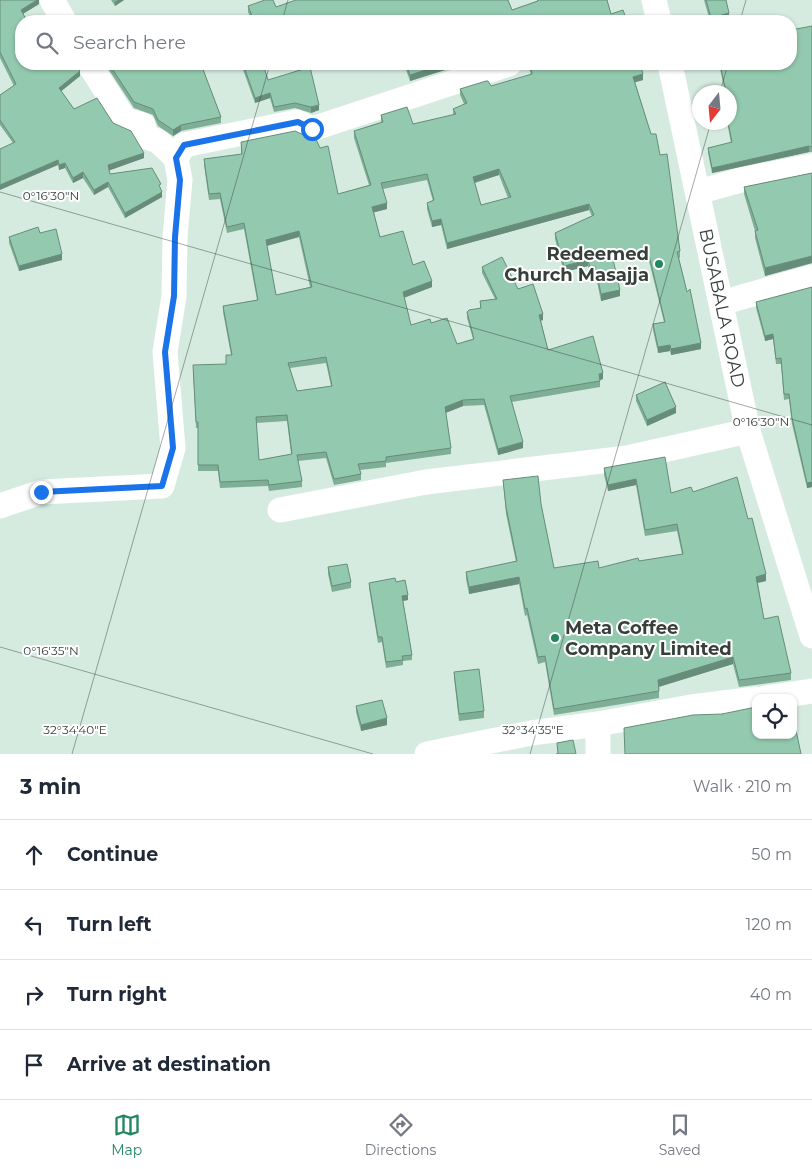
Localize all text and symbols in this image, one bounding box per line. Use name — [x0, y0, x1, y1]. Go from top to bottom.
search box — [15, 15, 797, 70]
icon: search — [33, 29, 61, 57]
text: Search here — [73, 31, 186, 54]
north arrow — [692, 85, 737, 130]
route start — [301, 118, 324, 141]
text: 0°16'30"N — [23, 188, 79, 203]
street label: BUSABALA ROAD — [694, 226, 750, 390]
place label: Redeemed Church Masajja — [504, 243, 649, 286]
marker: Redeemed Church Masajja — [653, 258, 665, 270]
text: 0°16'30"N — [733, 414, 789, 429]
route end — [30, 481, 53, 504]
place label: Meta Coffee Company Limited — [565, 617, 732, 660]
marker: Meta Coffee Company Limited — [549, 632, 561, 644]
text: 0°16'35"N — [23, 643, 79, 658]
map controls — [752, 694, 797, 739]
button: locate — [752, 694, 797, 739]
text: 32°34'40"E — [43, 722, 107, 737]
text: 32°34'35"E — [502, 722, 564, 737]
text: 3 min — [20, 774, 81, 799]
text: Walk · 210 m — [693, 777, 792, 796]
icon: ahead — [20, 841, 48, 869]
text: Continue — [67, 843, 158, 866]
text: 50 m — [751, 845, 792, 864]
icon: left — [20, 911, 48, 939]
text: Turn left — [67, 913, 152, 936]
text: 120 m — [745, 915, 792, 934]
icon: right — [20, 981, 48, 1009]
text: Turn right — [67, 983, 167, 1006]
text: 40 m — [750, 985, 792, 1004]
icon: arrive — [20, 1051, 48, 1079]
text: Arrive at destination — [67, 1053, 271, 1076]
tab: Map — [111, 1111, 142, 1159]
tab: Directions — [365, 1111, 436, 1159]
tab: Saved — [659, 1111, 701, 1159]

